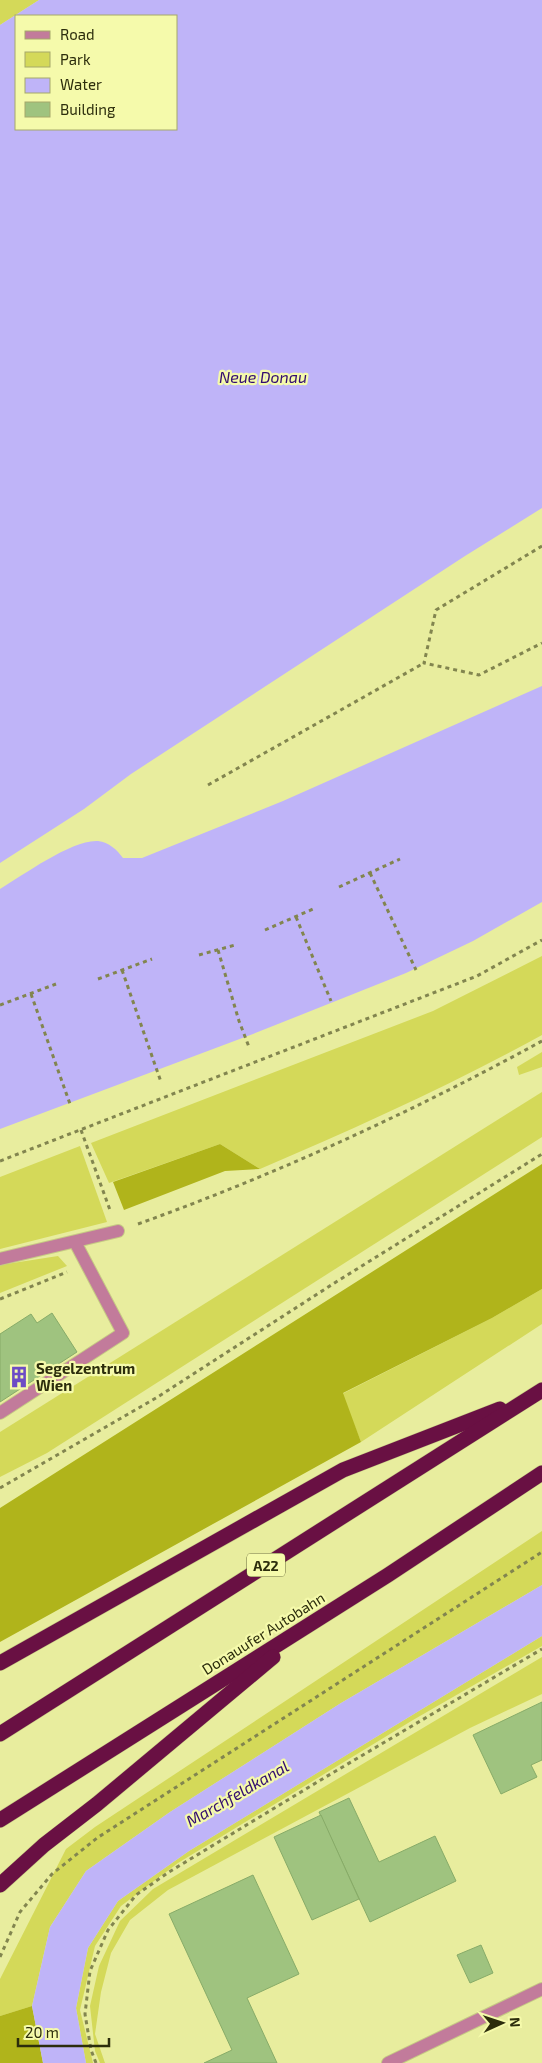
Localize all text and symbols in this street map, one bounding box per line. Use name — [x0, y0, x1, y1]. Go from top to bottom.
legend — [15, 15, 178, 130]
text: Road — [60, 25, 95, 43]
text: Park — [60, 50, 91, 68]
text: Water — [60, 75, 102, 93]
text: Building — [60, 100, 116, 118]
water label: Neue Donau — [219, 367, 307, 386]
place label: Segelzentrum Wien — [36, 1359, 135, 1394]
building icon: Segelzentrum Wien — [6, 1364, 32, 1390]
road number: A22 — [247, 1554, 285, 1576]
street label: Donauufer Autobahn — [198, 1588, 328, 1678]
water label: Marchfeldkanal — [182, 1756, 292, 1830]
north arrow — [477, 1998, 527, 2048]
scale bar — [18, 2016, 109, 2048]
text: N — [507, 2017, 524, 2028]
text: 20 m — [25, 2023, 59, 2041]

